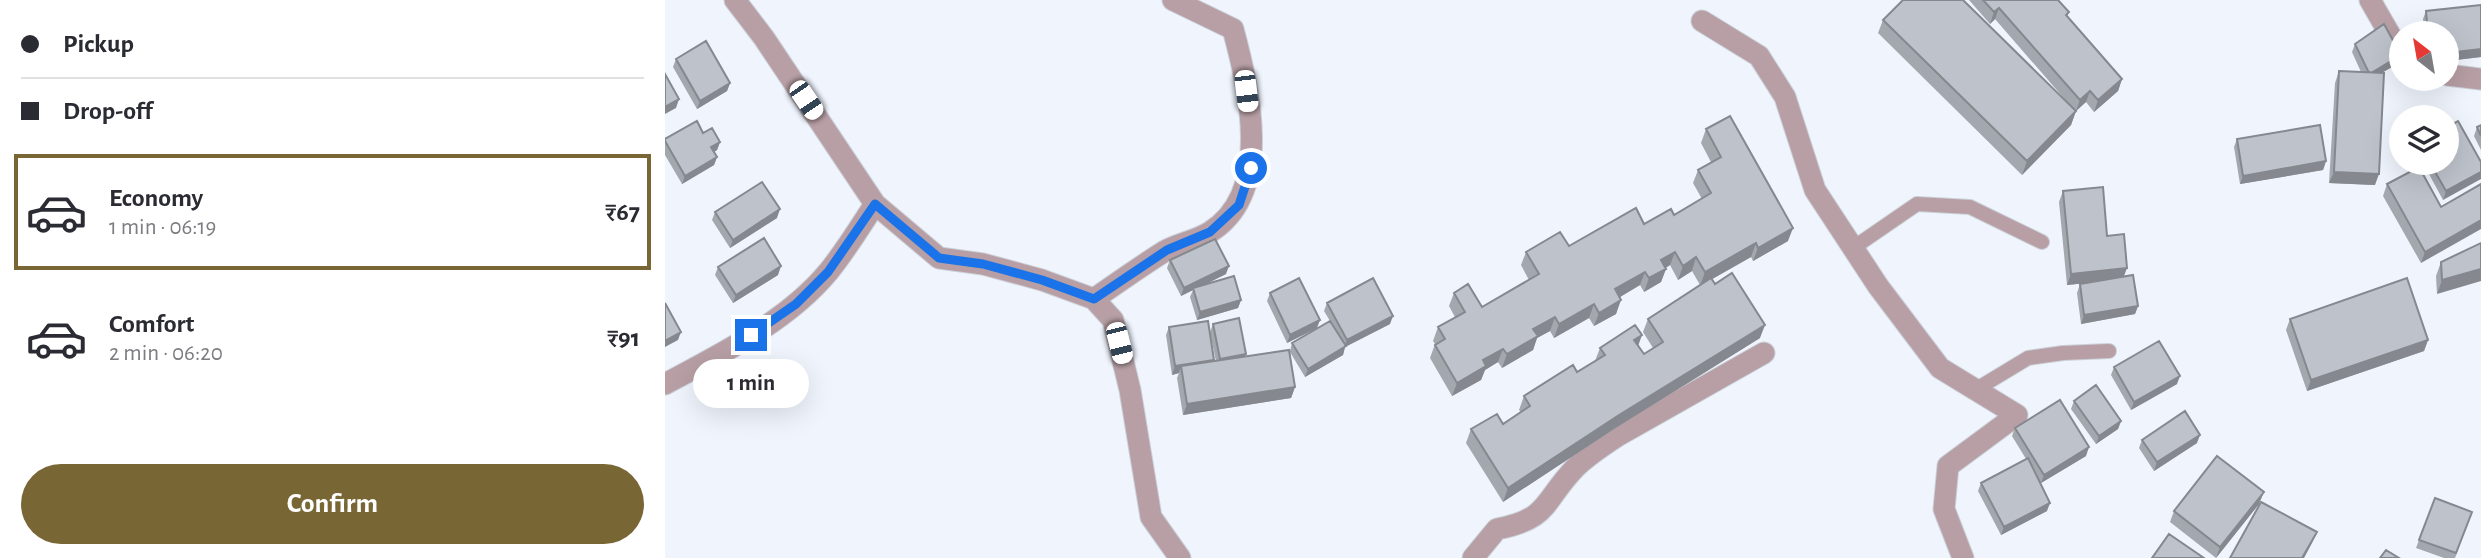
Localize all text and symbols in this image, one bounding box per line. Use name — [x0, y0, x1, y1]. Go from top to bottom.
north arrow — [2389, 21, 2459, 91]
map controls — [2389, 21, 2459, 175]
text: Pickup — [63, 31, 134, 57]
car — [1234, 69, 1259, 113]
car — [786, 77, 827, 123]
text: Drop-off — [63, 98, 152, 124]
button: layers — [2389, 105, 2459, 175]
route start — [1235, 152, 1267, 184]
icon: car — [25, 181, 88, 244]
text: Economy — [109, 185, 203, 211]
text: ₹67 — [605, 199, 640, 225]
text: 1 min · 06:19 — [109, 216, 216, 239]
icon: car — [25, 307, 88, 370]
text: Comfort — [109, 311, 194, 337]
route end — [735, 319, 767, 351]
car — [1104, 320, 1135, 366]
text: ₹91 — [607, 325, 640, 351]
text: 2 min · 06:20 — [109, 342, 223, 365]
callout: 1 min — [693, 360, 809, 408]
text: 1 min — [727, 372, 775, 395]
button: Confirm — [21, 464, 644, 544]

